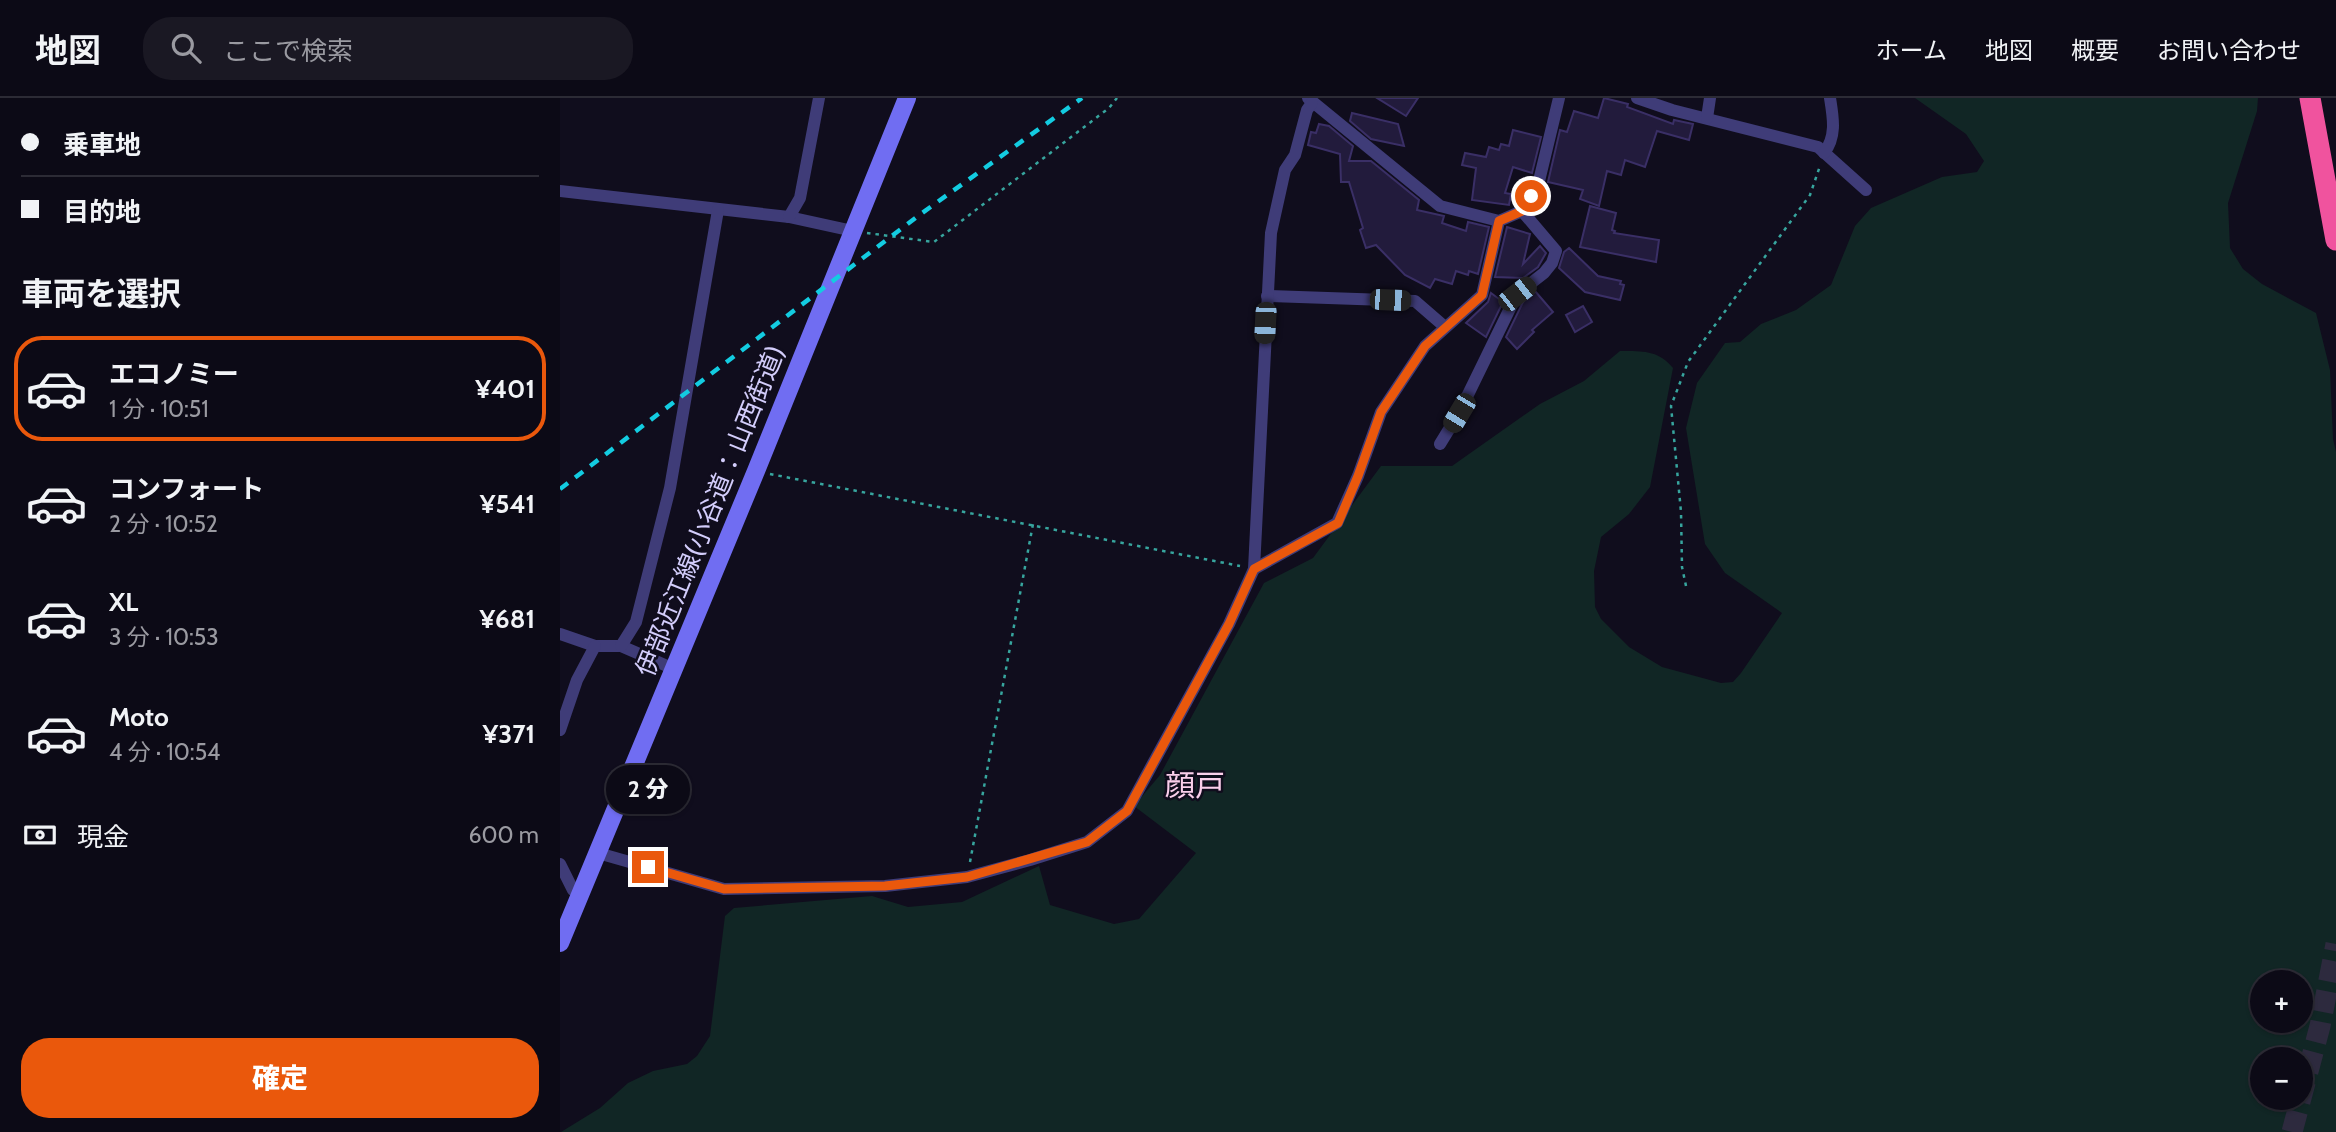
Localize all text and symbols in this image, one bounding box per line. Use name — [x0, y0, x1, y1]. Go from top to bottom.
search box — [143, 17, 633, 80]
icon: search — [167, 29, 205, 67]
text: 地図 — [35, 30, 101, 70]
text: ここで検索 — [223, 35, 353, 67]
text: ホーム — [1876, 36, 1947, 65]
text: 地図 — [1985, 36, 2033, 65]
text: 概要 — [2071, 36, 2119, 65]
text: お問い合わせ — [2157, 36, 2301, 65]
text: 乗車地 — [63, 129, 141, 161]
route start — [1515, 180, 1547, 212]
text: 目的地 — [63, 196, 141, 228]
car — [1494, 273, 1541, 315]
text: 車両を選択 — [21, 274, 181, 313]
car — [1369, 289, 1412, 311]
car — [1254, 301, 1277, 345]
street label: 伊部近江線(小谷道：山西街道) — [629, 341, 791, 681]
icon: car — [25, 357, 88, 420]
text: エコノミー — [109, 358, 239, 390]
text: ¥401 — [475, 373, 535, 405]
car — [1440, 390, 1479, 436]
text: 1 分 · 10:51 — [109, 395, 209, 423]
icon: car — [25, 472, 88, 535]
text: コンフォート — [109, 473, 264, 505]
text: ¥541 — [480, 488, 535, 520]
text: 2 分 · 10:52 — [109, 510, 218, 538]
text: XL — [109, 586, 138, 618]
icon: car — [25, 587, 88, 650]
text: ¥681 — [479, 603, 535, 635]
text: 3 分 · 10:53 — [109, 623, 219, 651]
text: Moto — [109, 701, 169, 733]
icon: car — [25, 702, 88, 765]
text: ¥371 — [482, 718, 535, 750]
text: 4 分 · 10:54 — [109, 738, 220, 766]
callout: 2 分 — [606, 766, 690, 814]
district label: 顔戸 — [1165, 767, 1225, 804]
text: 2 分 — [628, 775, 668, 803]
icon: cash — [21, 816, 59, 854]
text: 現金 — [77, 821, 129, 853]
text: 600 m — [468, 821, 539, 849]
route end — [632, 851, 664, 883]
map controls — [2250, 970, 2313, 1110]
button: + — [2250, 970, 2313, 1033]
button: 確定 — [21, 1038, 539, 1118]
button: − — [2250, 1047, 2313, 1110]

